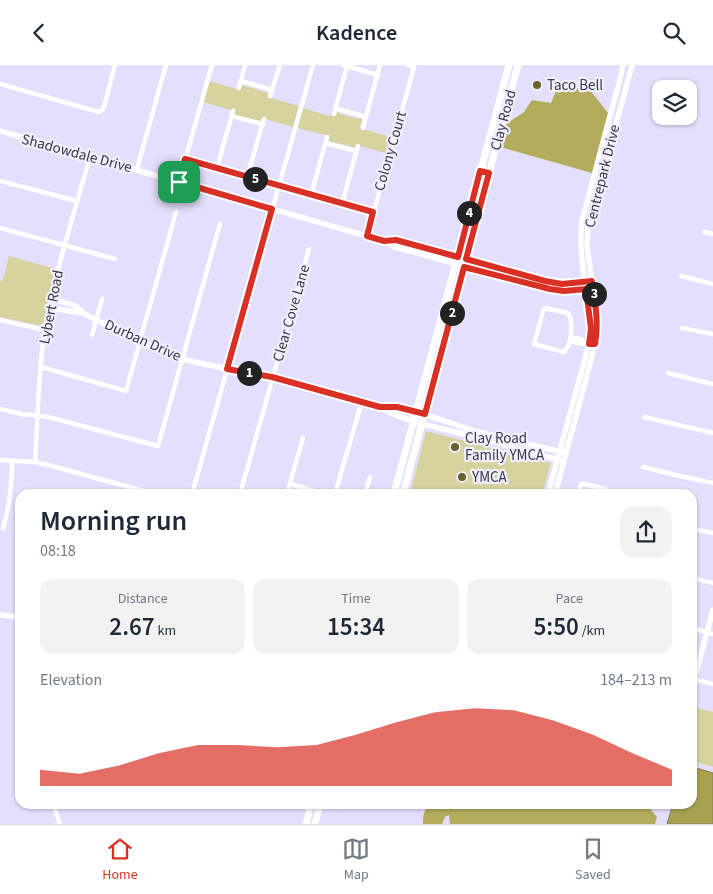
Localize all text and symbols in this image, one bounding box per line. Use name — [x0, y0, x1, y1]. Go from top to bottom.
text: Kadence — [316, 17, 397, 49]
icon: back — [25, 19, 53, 47]
icon: search — [660, 19, 688, 47]
place label: Taco Bell — [547, 75, 603, 96]
marker: Taco Bell — [531, 79, 543, 91]
map controls — [652, 80, 697, 125]
button: layers — [652, 80, 697, 125]
street label: Clay Road — [485, 87, 522, 153]
street label: Colony Court — [369, 109, 412, 193]
street label: Centrepark Drive — [580, 122, 625, 230]
street label: Shadowdale Drive — [19, 129, 134, 178]
pin — [158, 161, 200, 203]
pin: 5 — [242, 167, 268, 191]
icon: arrive — [165, 168, 193, 196]
text: 5 — [252, 169, 259, 189]
pin: 4 — [456, 201, 482, 225]
text: 4 — [466, 203, 473, 223]
street label: Clear Cove Lane — [268, 262, 315, 364]
street label: Lybert Road — [34, 268, 69, 346]
pin: 3 — [582, 281, 606, 307]
text: 3 — [591, 284, 598, 304]
pin: 2 — [440, 301, 464, 325]
text: 2 — [449, 303, 456, 323]
street label: Durban Drive — [101, 314, 185, 367]
pin: 1 — [236, 361, 262, 385]
text: 1 — [246, 363, 253, 383]
place label: Clay Road Family YMCA — [465, 428, 545, 466]
marker: Clay Road Family YMCA — [449, 441, 461, 453]
place label: YMCA — [471, 467, 508, 488]
marker: YMCA — [456, 471, 468, 483]
text: Morning run — [40, 501, 187, 541]
button: share — [620, 506, 672, 558]
text: 08:18 — [40, 540, 76, 562]
text: Distance — [118, 589, 168, 609]
text: Time — [341, 589, 371, 609]
text: Pace — [556, 589, 583, 609]
text: 2.67 — [109, 609, 155, 645]
text: 15:34 — [327, 609, 385, 645]
text: 5:50 — [534, 609, 579, 645]
text: km — [155, 621, 176, 641]
text: /km — [579, 621, 605, 641]
text: Elevation — [40, 669, 102, 691]
text: 184–213 m — [600, 669, 672, 691]
tab: Home — [102, 835, 138, 885]
tab: Map — [342, 835, 370, 885]
tab: Saved — [575, 835, 611, 885]

